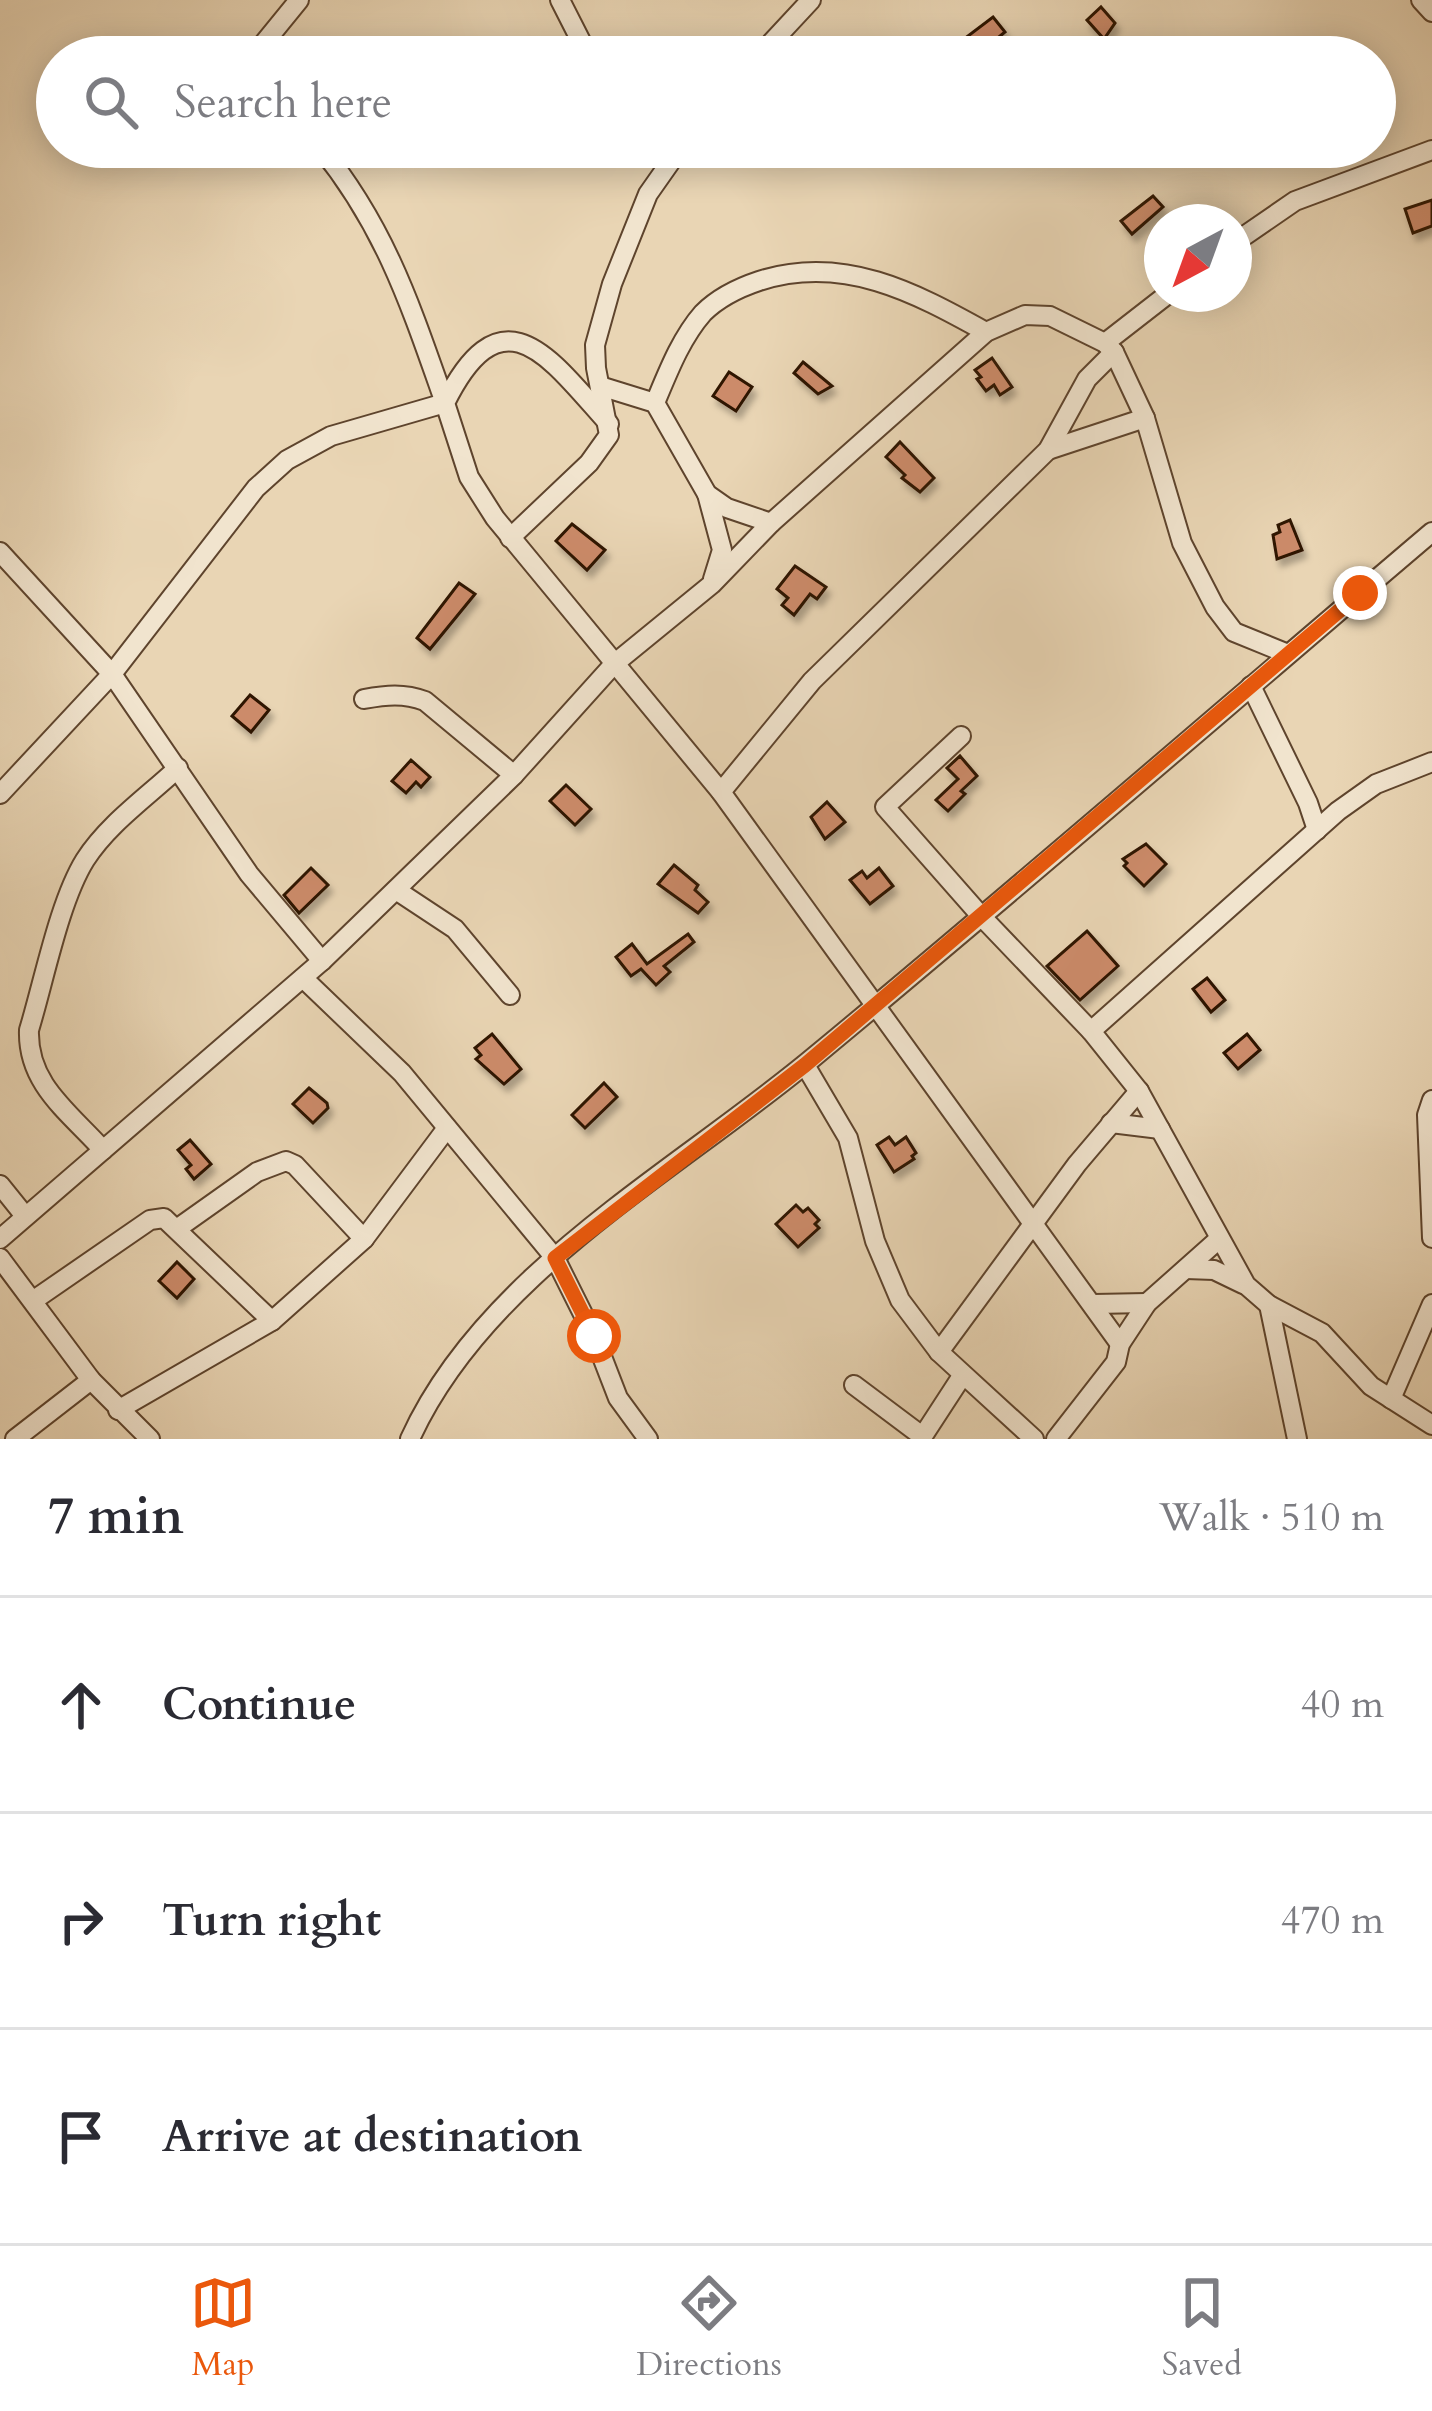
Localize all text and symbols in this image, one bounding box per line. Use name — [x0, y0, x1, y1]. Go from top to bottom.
search box — [36, 36, 1396, 168]
icon: search — [78, 69, 144, 135]
text: Search here — [174, 72, 392, 133]
north arrow — [1144, 204, 1252, 312]
route end — [1333, 566, 1387, 620]
route start — [567, 1309, 621, 1363]
text: 7 min — [48, 1482, 184, 1552]
text: Walk · 510 m — [1159, 1491, 1384, 1544]
icon: ahead — [48, 1672, 114, 1738]
text: Continue — [162, 1674, 356, 1735]
text: 40 m — [1301, 1678, 1384, 1731]
icon: right — [48, 1888, 114, 1954]
text: Turn right — [162, 1890, 381, 1951]
text: 470 m — [1281, 1894, 1384, 1947]
icon: arrive — [48, 2104, 114, 2170]
text: Arrive at destination — [162, 2106, 582, 2167]
tab: Map — [190, 2270, 256, 2387]
tab: Directions — [636, 2270, 782, 2387]
tab: Saved — [1162, 2270, 1242, 2387]

